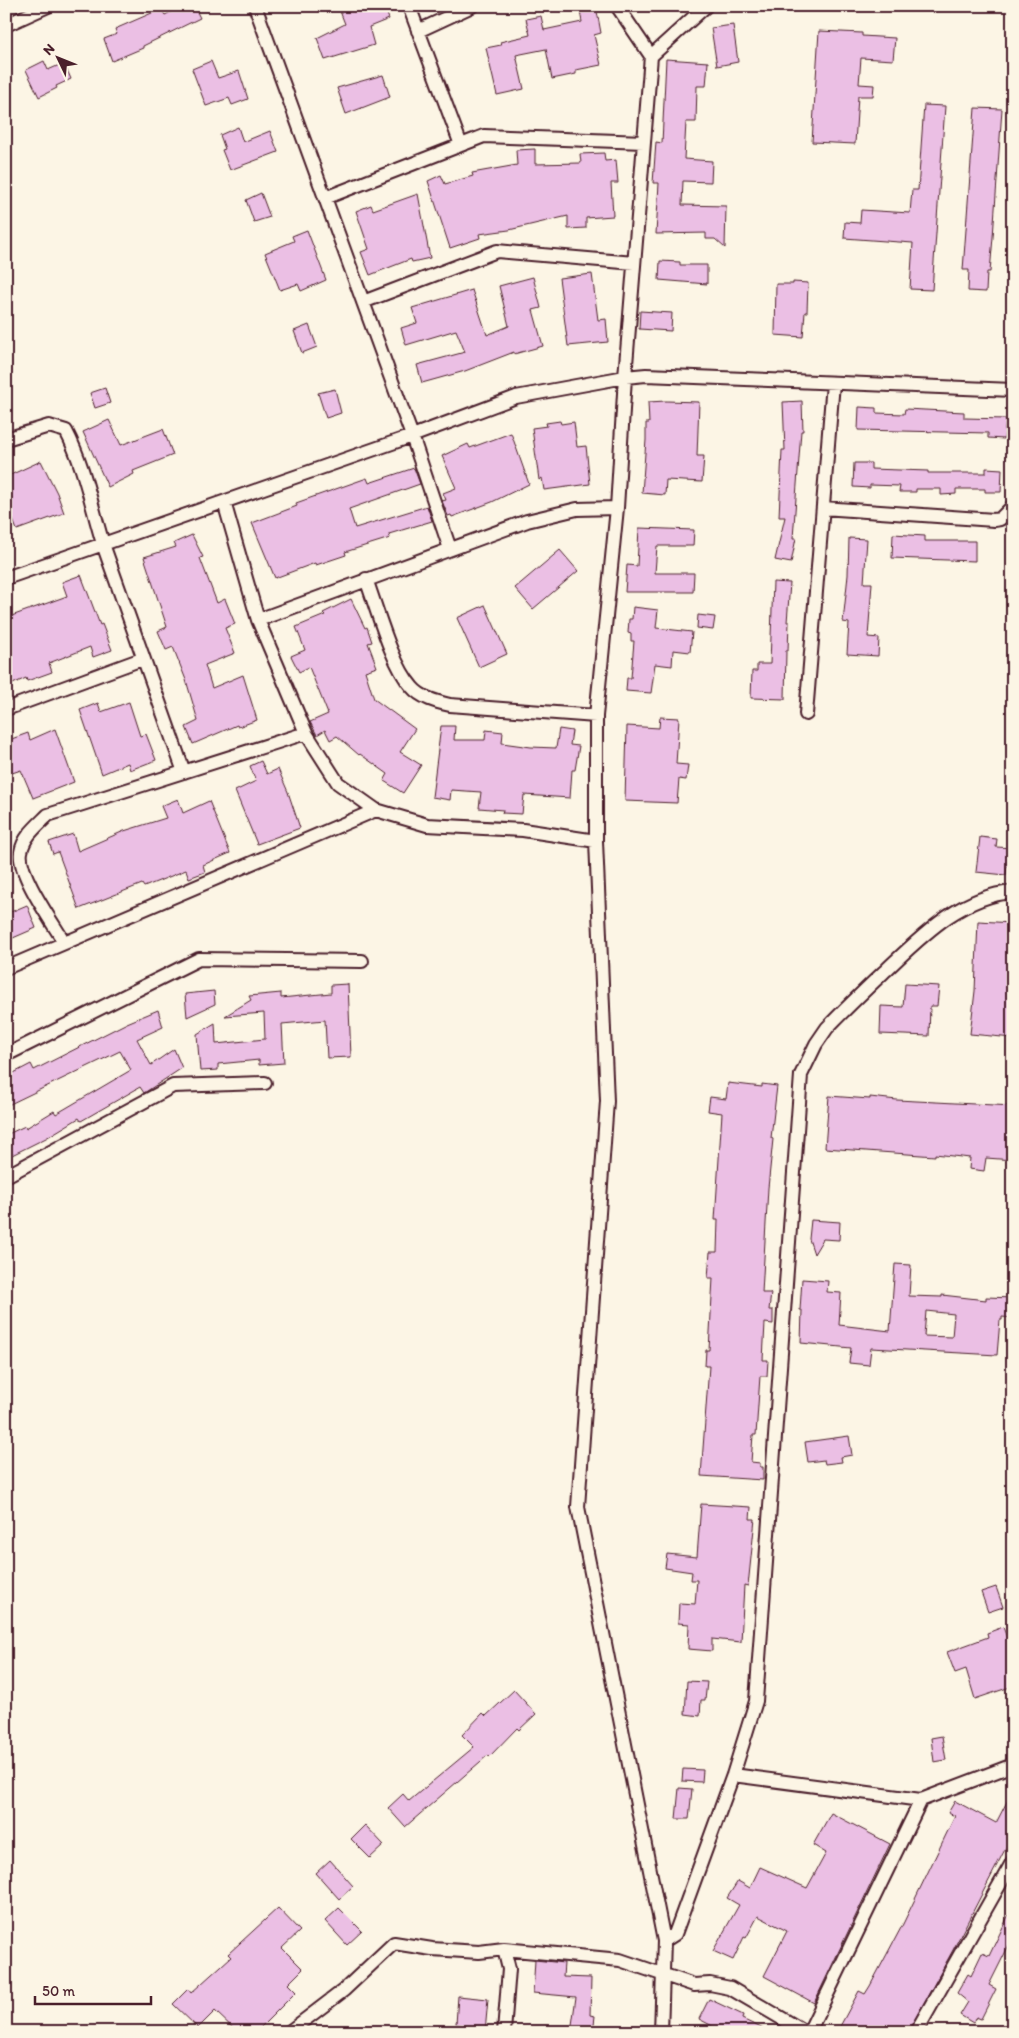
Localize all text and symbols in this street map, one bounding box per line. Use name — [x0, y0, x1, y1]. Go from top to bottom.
north arrow — [32, 32, 82, 82]
text: N — [39, 40, 58, 59]
scale bar — [35, 1973, 151, 2005]
text: 50 m — [42, 1982, 75, 2000]

